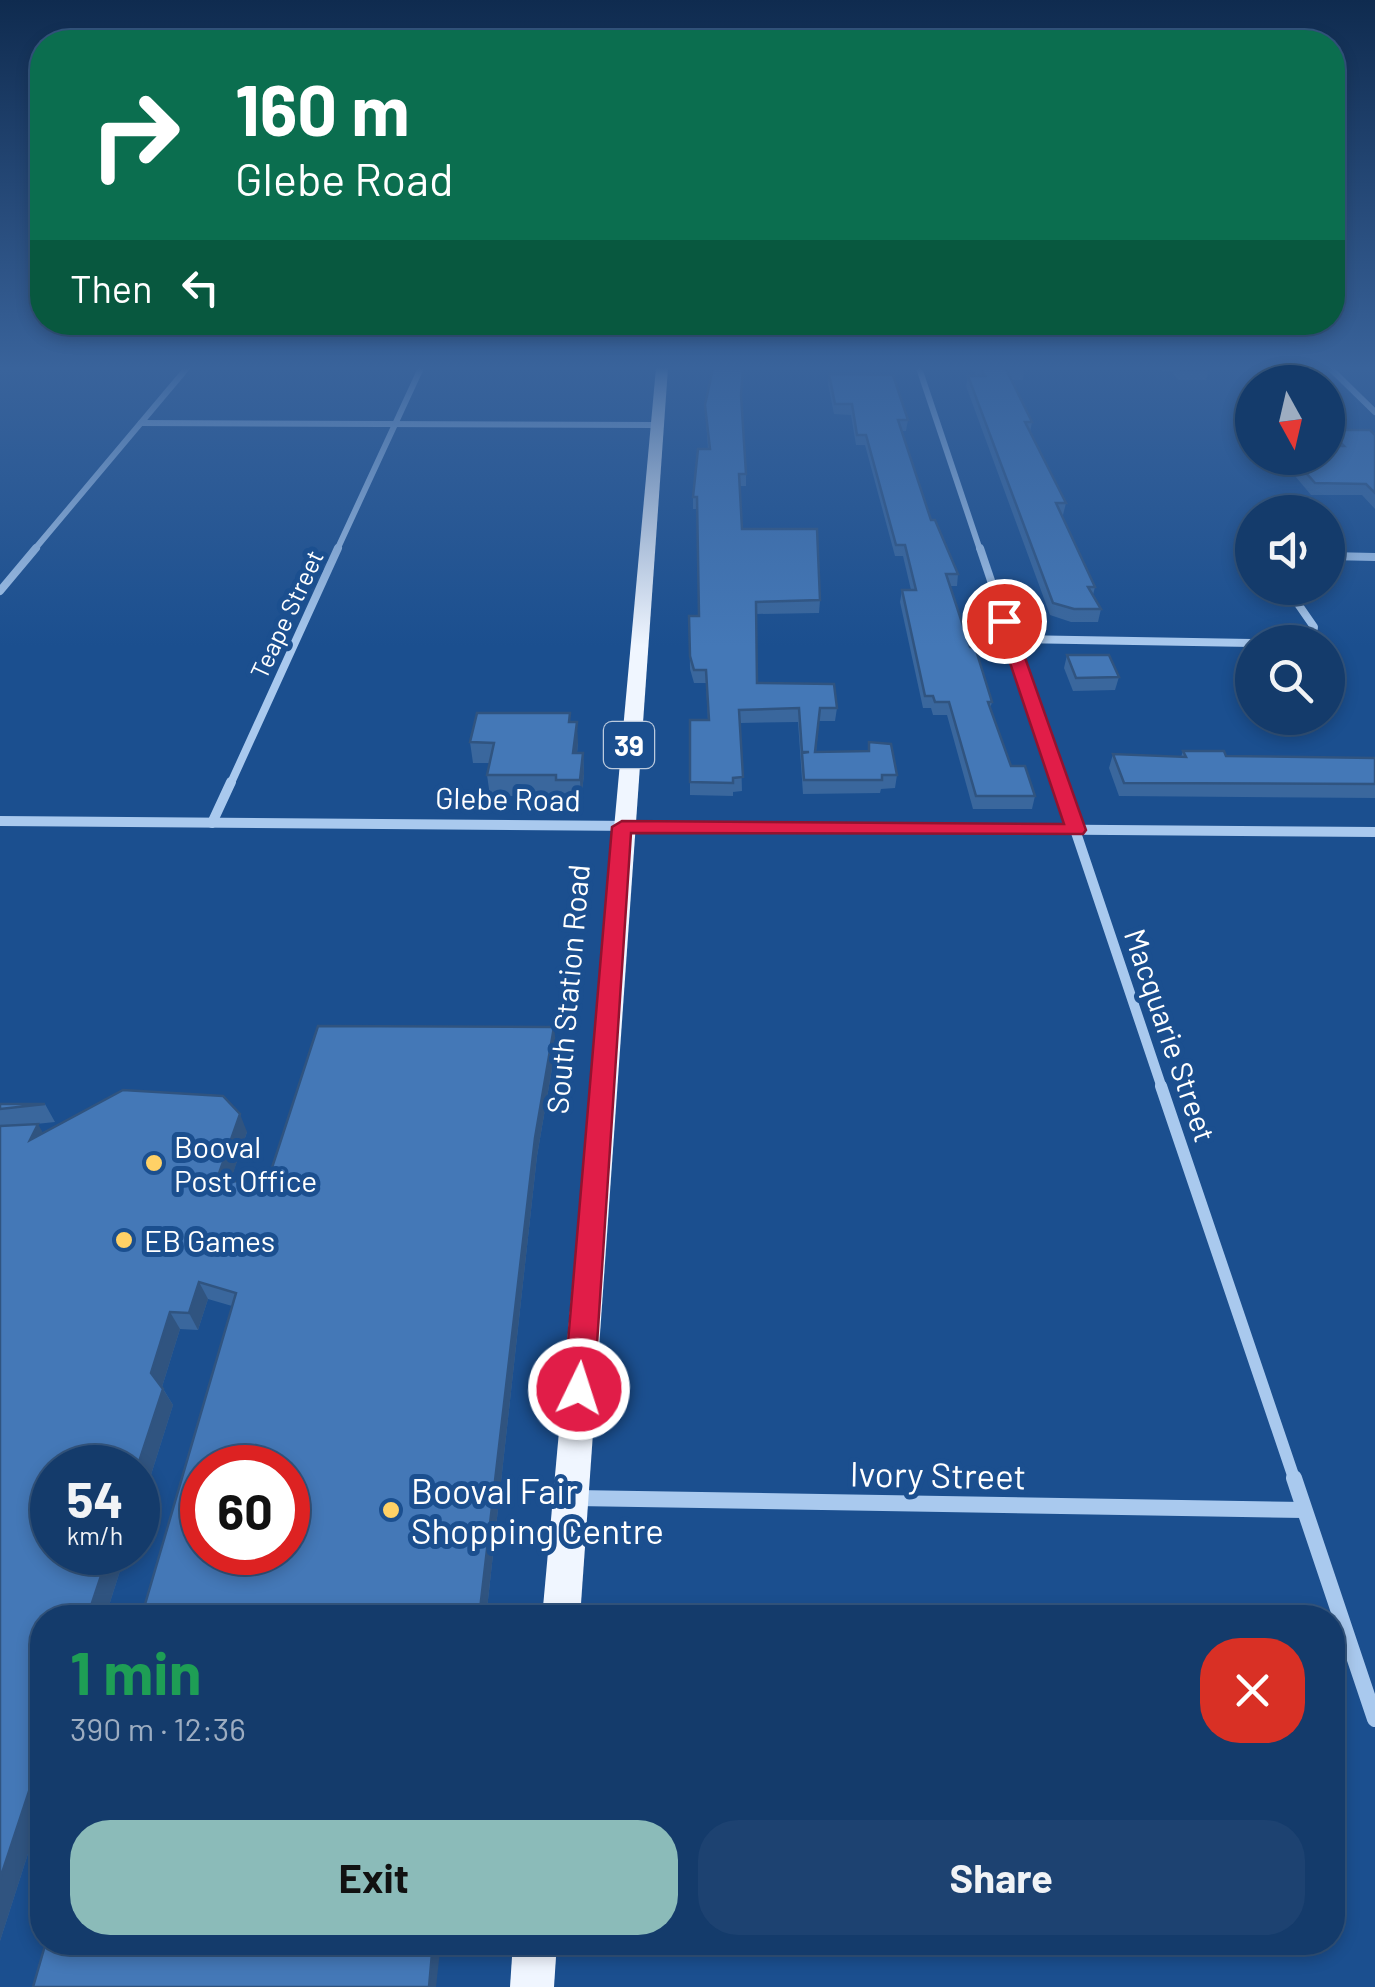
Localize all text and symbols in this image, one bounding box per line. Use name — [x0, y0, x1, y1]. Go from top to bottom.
text: 160 m — [235, 66, 410, 150]
icon: right — [70, 70, 200, 200]
text: Glebe Road — [235, 151, 454, 205]
icon: left — [173, 260, 228, 315]
text: Then — [70, 265, 153, 311]
north arrow — [1235, 365, 1345, 475]
map controls — [1235, 365, 1345, 735]
button: sound — [1235, 495, 1345, 605]
street label: Teape Street — [243, 545, 329, 683]
pin — [962, 579, 1047, 664]
icon: arrive — [977, 594, 1032, 649]
button: search — [1235, 625, 1345, 735]
road number: 39 — [604, 722, 654, 768]
street label: Glebe Road — [435, 779, 581, 817]
street label: South Station Road — [538, 863, 596, 1115]
street label: Macquarie Street — [1118, 924, 1224, 1146]
place label: Booval Post Office — [174, 1128, 317, 1198]
marker: Booval Post Office — [143, 1152, 165, 1174]
place label: EB Games — [144, 1222, 275, 1258]
marker: EB Games — [113, 1229, 135, 1251]
position arrow — [527, 1337, 631, 1441]
speed limit sign: 60 — [180, 1445, 310, 1575]
street label: Ivory Street — [849, 1451, 1027, 1497]
text: 54 — [66, 1468, 124, 1528]
place label: Booval Fair Shopping Centre — [411, 1469, 664, 1551]
marker: Booval Fair Shopping Centre — [380, 1499, 402, 1521]
text: km/h — [67, 1520, 123, 1550]
text: 1 min — [70, 1635, 201, 1707]
button: close — [1200, 1638, 1305, 1743]
text: 390 m · 12:36 — [70, 1709, 246, 1747]
button: Exit — [70, 1820, 678, 1935]
button: Share — [698, 1820, 1305, 1935]

